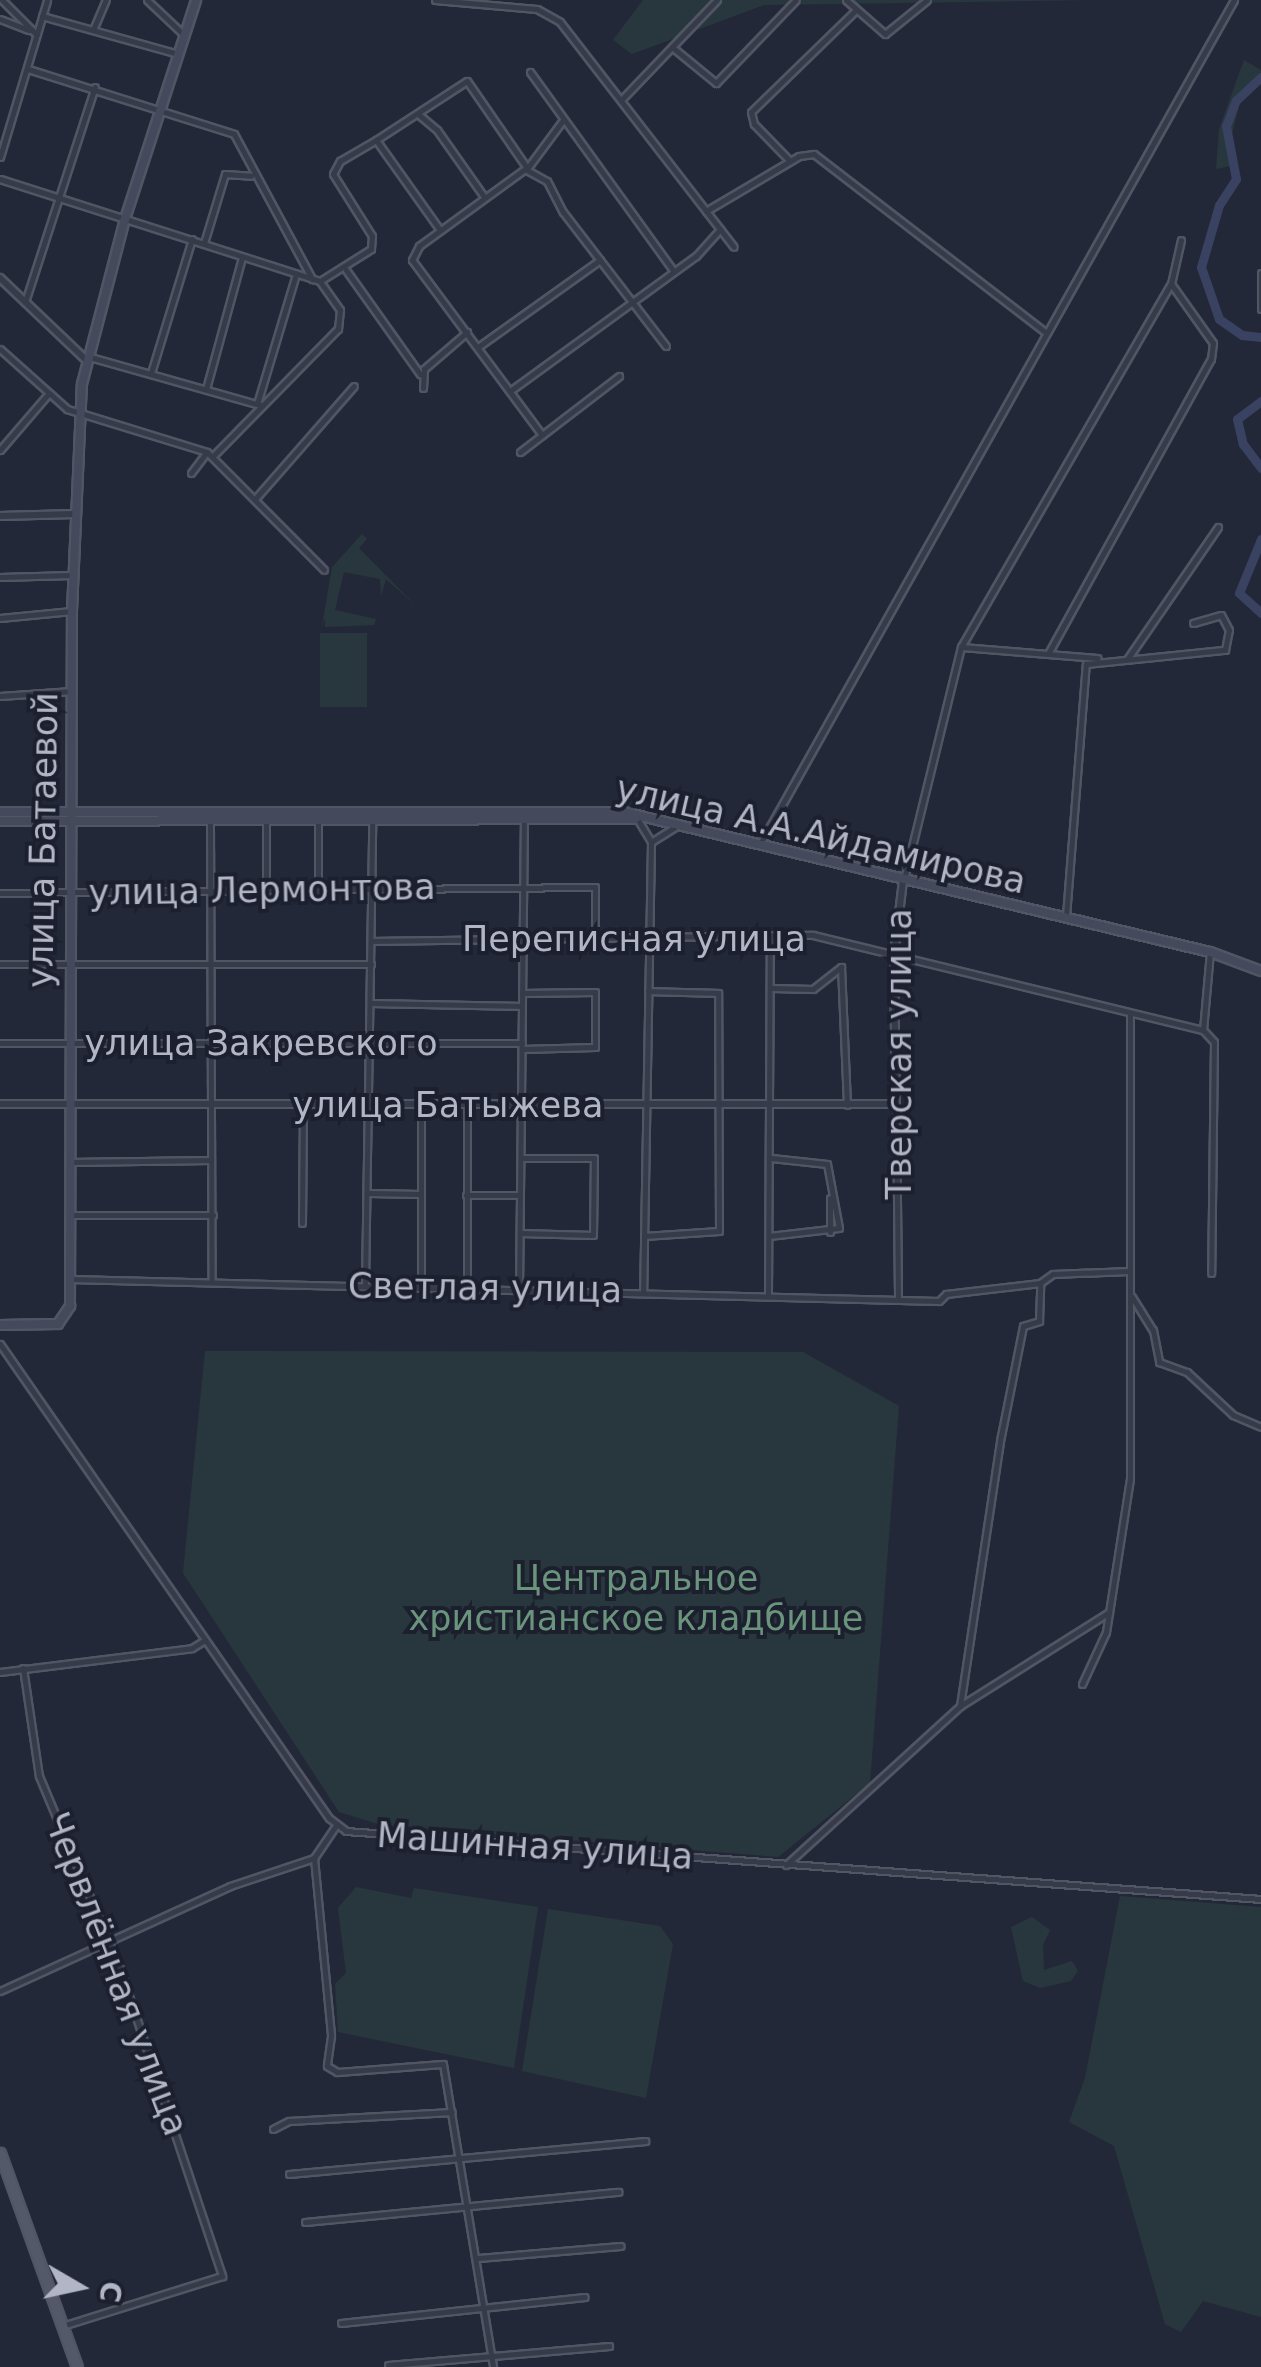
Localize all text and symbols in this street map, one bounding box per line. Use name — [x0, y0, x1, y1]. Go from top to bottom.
street label: улица Батаевой — [19, 692, 67, 988]
street label: улица А.А.Айдамирова — [612, 767, 1030, 903]
street label: улица Лермонтова — [88, 866, 436, 914]
street label: Тверская улица — [878, 909, 920, 1199]
street label: Переписная улица — [462, 918, 806, 960]
street label: улица Закревского — [84, 1022, 438, 1064]
street label: улица Батыжева — [293, 1084, 603, 1126]
street label: Светлая улица — [348, 1265, 622, 1311]
park label: Центральное христианское кладбище — [409, 1557, 863, 1639]
street label: Червлённая улица — [35, 1806, 197, 2142]
street label: Машинная улица — [375, 1814, 695, 1878]
north arrow — [30, 2237, 130, 2337]
text: С — [92, 2279, 128, 2305]

